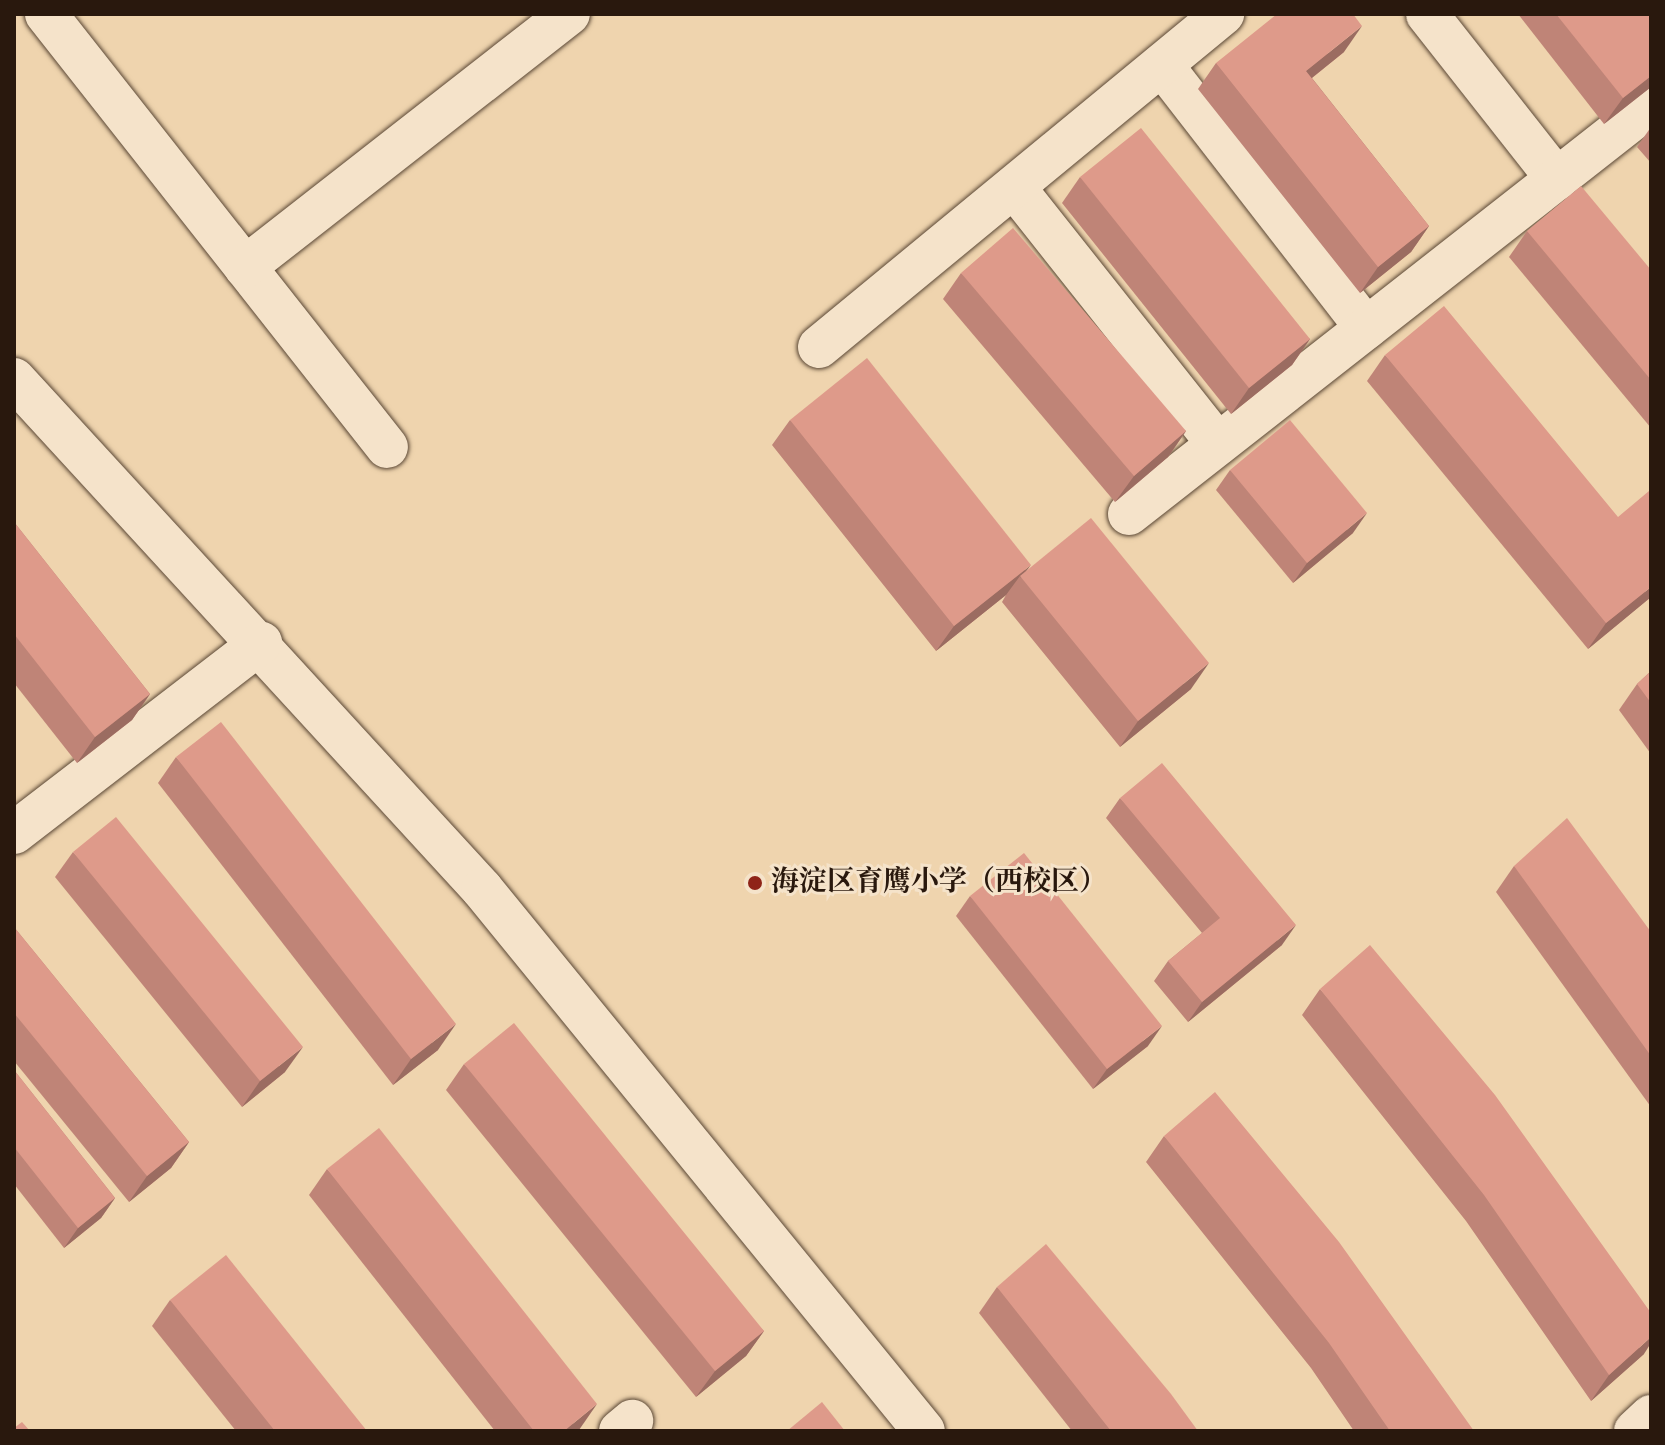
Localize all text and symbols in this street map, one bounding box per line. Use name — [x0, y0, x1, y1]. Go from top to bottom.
place label: 海淀区育鹰小学（西校区） — [771, 866, 1107, 900]
marker: 海淀区育鹰小学（西校区） — [746, 874, 764, 892]

